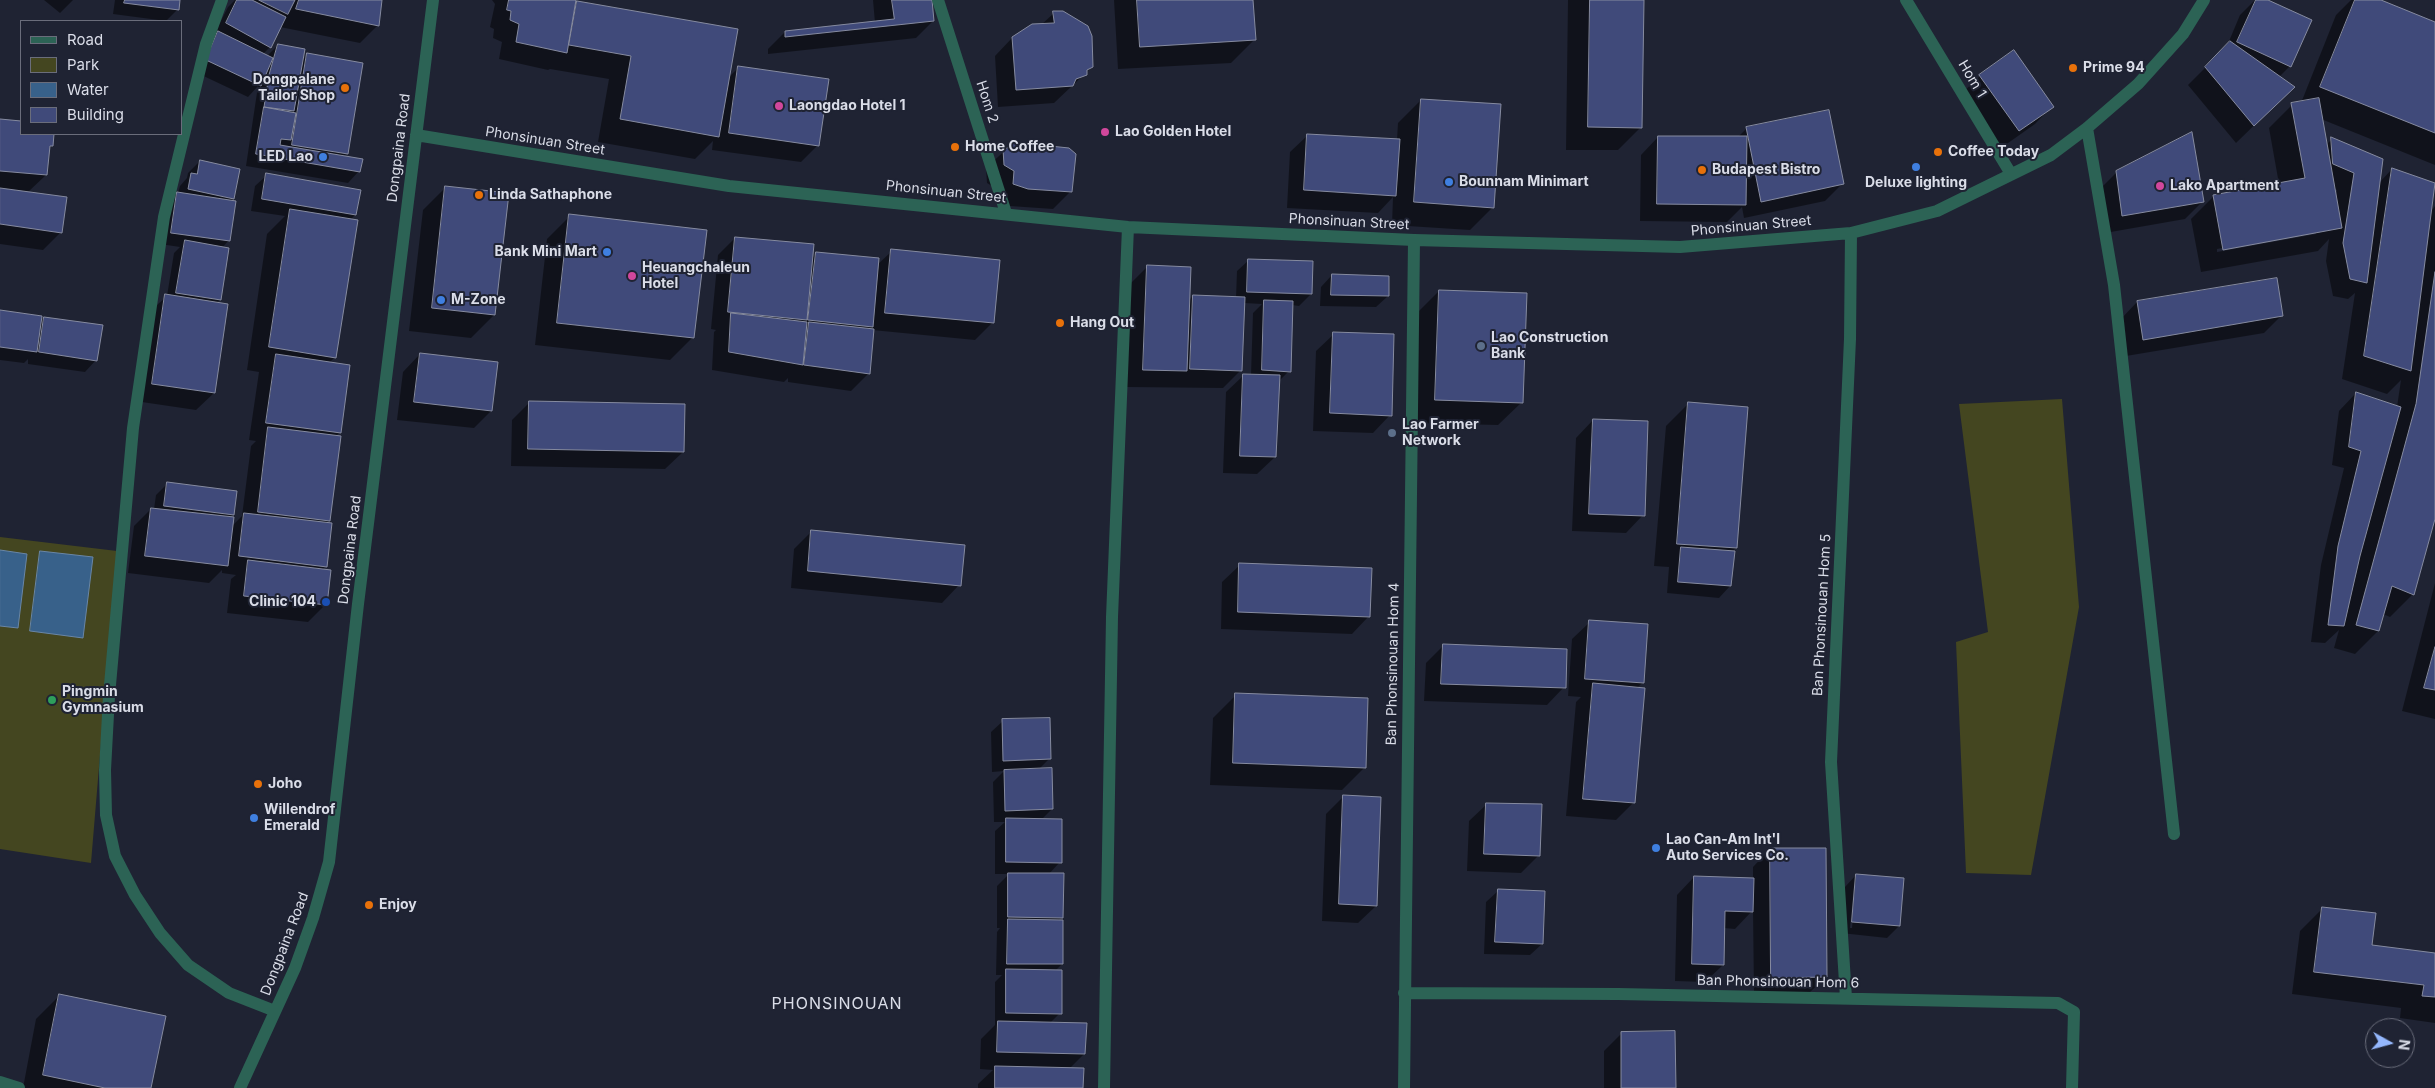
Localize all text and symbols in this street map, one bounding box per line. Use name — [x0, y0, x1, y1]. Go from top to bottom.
legend — [20, 20, 182, 135]
text: Road — [67, 30, 103, 49]
text: Park — [67, 55, 99, 74]
street label: Hom 1 — [1954, 57, 1990, 101]
place label: Prime 94 — [2083, 60, 2145, 76]
marker: Prime 94 — [2067, 62, 2079, 74]
place label: Dongpalane Tailor Shop — [253, 72, 335, 104]
street label: Hom 2 — [972, 79, 1002, 125]
text: Water — [67, 80, 109, 99]
marker: Dongpalane Tailor Shop — [339, 82, 351, 94]
street label: Dongpaina Road — [384, 93, 414, 203]
place label: Laongdao Hotel 1 — [789, 98, 906, 114]
marker: Laongdao Hotel 1 — [773, 100, 785, 112]
text: Building — [67, 105, 124, 124]
street label: Phonsinuan Street — [484, 123, 606, 159]
place label: Lao Golden Hotel — [1115, 124, 1231, 140]
marker: Lao Golden Hotel — [1099, 126, 1111, 138]
place label: Home Coffee — [965, 139, 1054, 155]
marker: Home Coffee — [949, 141, 961, 153]
place label: Coffee Today — [1948, 144, 2039, 160]
marker: Coffee Today — [1932, 146, 1944, 158]
place label: LED Lao — [259, 149, 313, 165]
marker: LED Lao — [317, 151, 329, 163]
marker: Deluxe lighting — [1910, 161, 1922, 173]
place label: Budapest Bistro — [1712, 162, 1820, 178]
marker: Budapest Bistro — [1696, 164, 1708, 176]
place label: Bounnam Minimart — [1459, 174, 1589, 190]
place label: Deluxe lighting — [1865, 175, 1967, 191]
marker: Bounnam Minimart — [1443, 176, 1455, 188]
street label: Phonsinuan Street — [885, 177, 1007, 207]
place label: Lako Apartment — [2170, 178, 2279, 194]
marker: Lako Apartment — [2154, 180, 2166, 192]
place label: Linda Sathaphone — [489, 187, 612, 203]
marker: Linda Sathaphone — [473, 189, 485, 201]
street label: Phonsinuan Street — [1288, 210, 1410, 234]
street label: Phonsinuan Street — [1690, 212, 1812, 240]
place label: Bank Mini Mart — [495, 244, 597, 260]
marker: Bank Mini Mart — [601, 246, 613, 258]
place label: Heuangchaleun Hotel — [642, 260, 750, 292]
marker: Heuangchaleun Hotel — [626, 270, 638, 282]
place label: M-Zone — [451, 292, 506, 308]
marker: M-Zone — [435, 294, 447, 306]
place label: Hang Out — [1070, 315, 1134, 331]
marker: Hang Out — [1054, 317, 1066, 329]
place label: Lao Construction Bank — [1491, 330, 1608, 362]
marker: Lao Construction Bank — [1475, 340, 1487, 352]
place label: Lao Farmer Network — [1402, 417, 1479, 450]
marker: Lao Farmer Network — [1386, 427, 1398, 439]
street label: Dongpaina Road — [335, 495, 365, 605]
street label: Ban Phonsinouan Hom 5 — [1809, 533, 1835, 697]
street label: Ban Phonsinouan Hom 4 — [1383, 582, 1403, 746]
place label: Clinic 104 — [249, 594, 316, 610]
marker: Clinic 104 — [320, 596, 332, 608]
place label: Pingmin Gymnasium — [62, 684, 144, 716]
marker: Pingmin Gymnasium — [46, 694, 58, 706]
place label: Joho — [268, 776, 302, 792]
marker: Joho — [252, 778, 264, 790]
place label: Willendrof Emerald — [264, 802, 335, 834]
marker: Willendrof Emerald — [248, 812, 260, 824]
place label: Lao Can-Am Int'l Auto Services Co. — [1666, 832, 1789, 864]
marker: Lao Can-Am Int'l Auto Services Co. — [1650, 842, 1662, 854]
street label: Dongpaina Road — [258, 890, 312, 998]
place label: Enjoy — [379, 897, 417, 913]
marker: Enjoy — [363, 899, 375, 911]
street label: Ban Phonsinouan Hom 6 — [1697, 972, 1859, 992]
district label: PHONSINOUAN — [770, 994, 904, 1014]
north arrow — [2365, 1018, 2415, 1068]
text: N — [2395, 1038, 2413, 1051]

